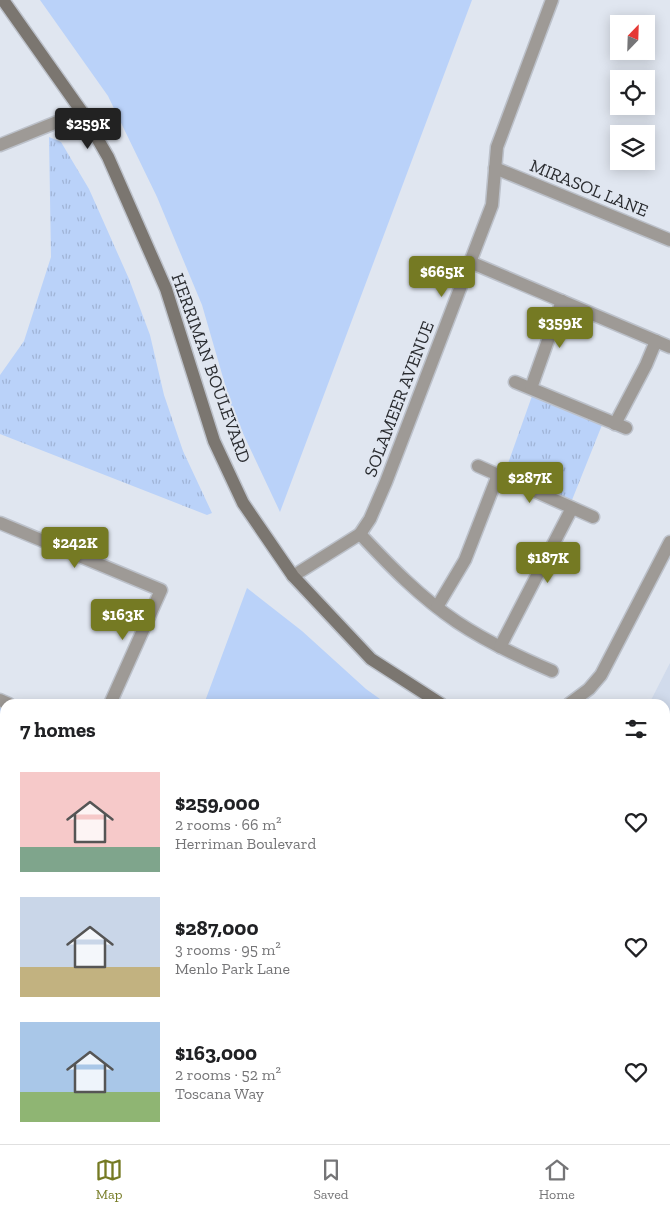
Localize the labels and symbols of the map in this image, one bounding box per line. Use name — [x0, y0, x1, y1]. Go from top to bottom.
north arrow — [610, 15, 655, 60]
pin: $259K — [53, 108, 123, 150]
street label: MIRASOL LANE — [527, 154, 651, 222]
pin: $665K — [407, 256, 477, 298]
street label: HERRIMAN BOULEVARD — [166, 270, 256, 466]
pin: $359K — [525, 306, 595, 349]
street label: SOLAMEER AVENUE — [359, 318, 439, 480]
pin: $287K — [495, 462, 565, 504]
pin: $242K — [40, 526, 110, 569]
pin: $187K — [513, 542, 583, 584]
pin: $163K — [88, 598, 158, 641]

